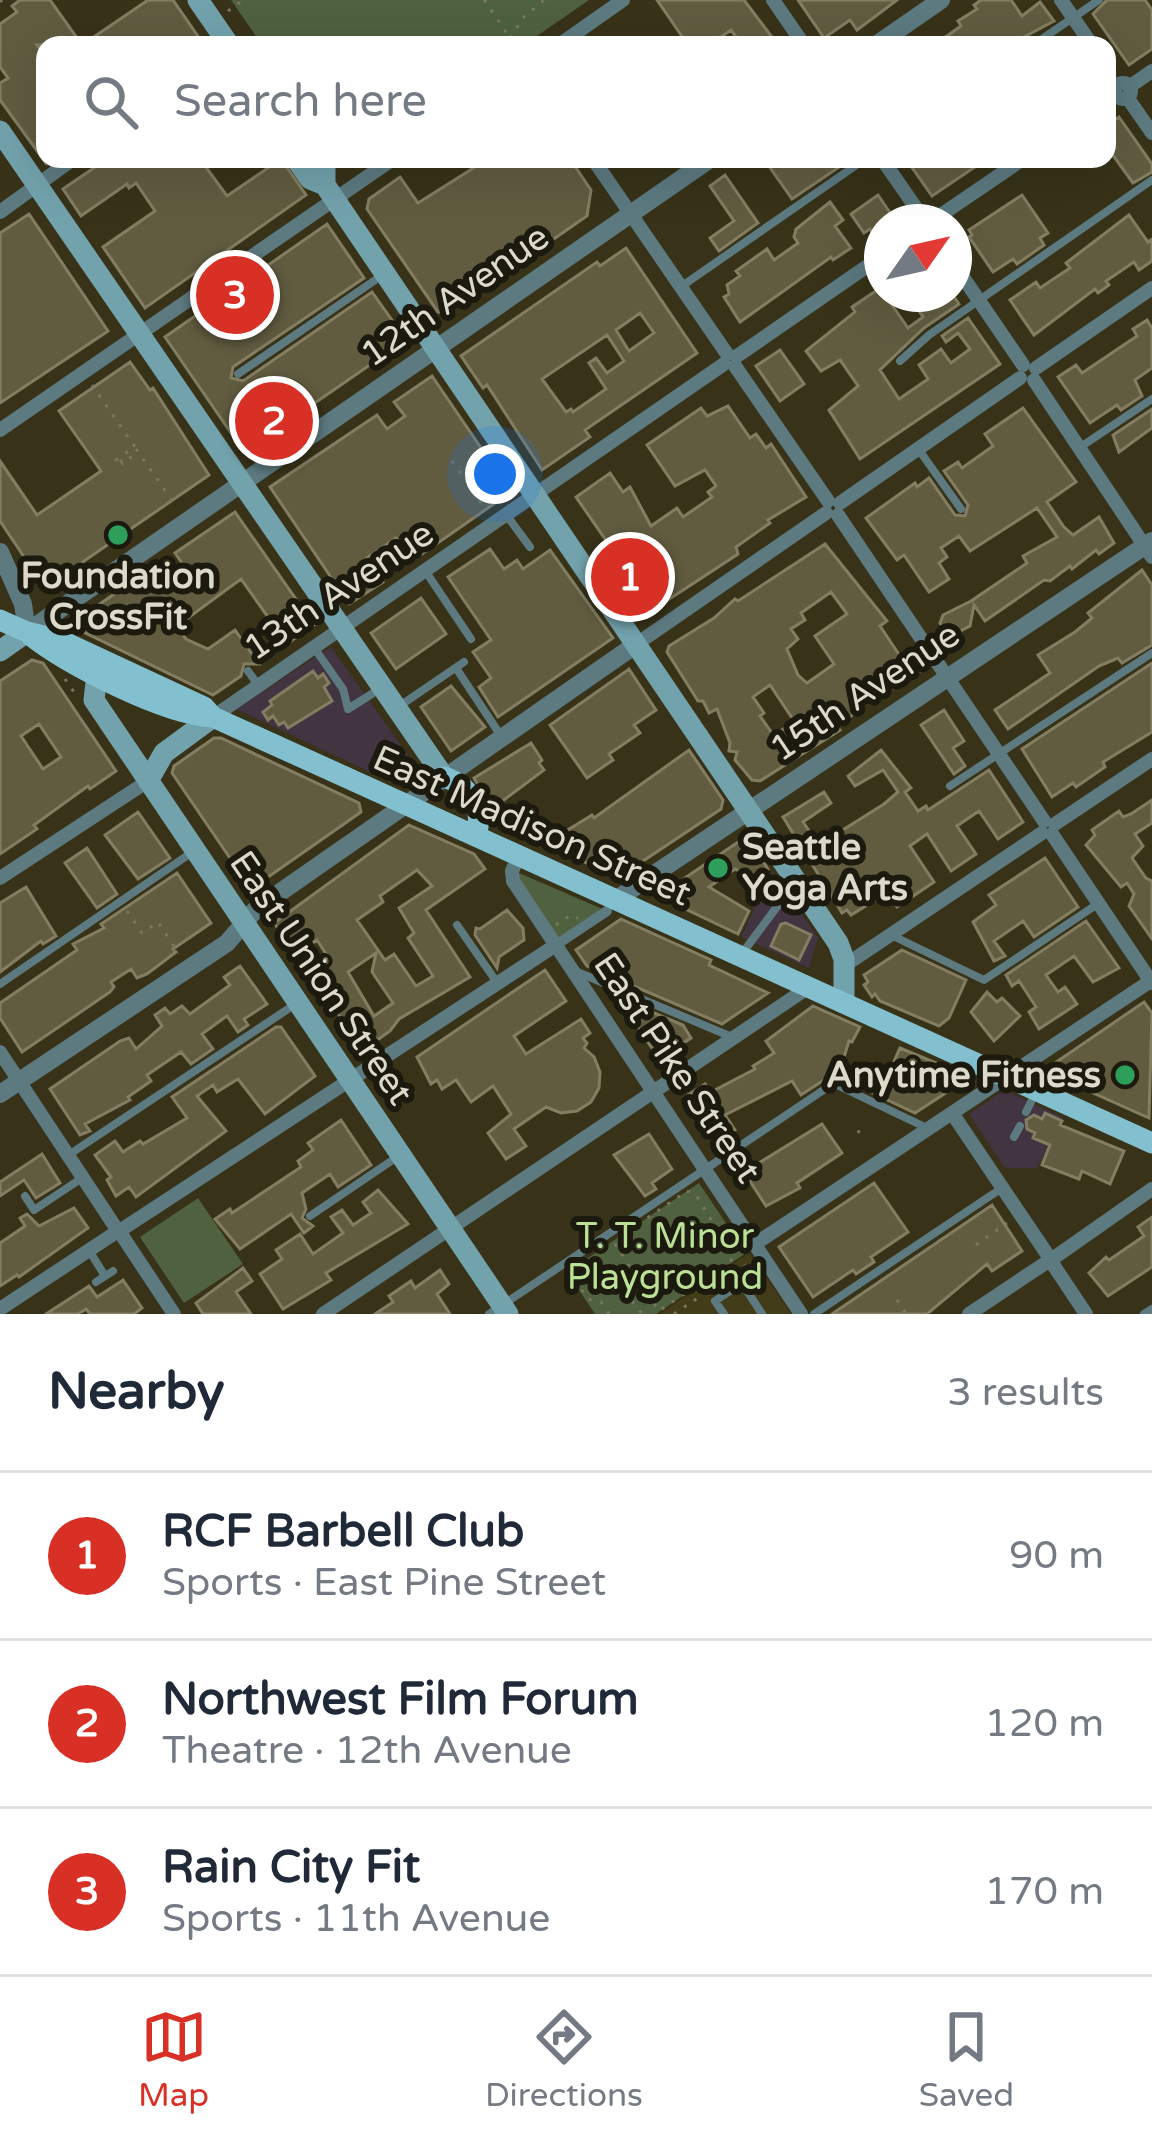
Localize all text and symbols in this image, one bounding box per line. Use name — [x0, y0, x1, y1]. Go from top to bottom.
search box — [36, 36, 1116, 168]
icon: search — [78, 69, 144, 135]
text: Search here — [174, 75, 427, 129]
north arrow — [864, 204, 972, 312]
street label: 12th Avenue — [353, 216, 557, 376]
pin: 3 — [196, 250, 274, 340]
pin: 2 — [235, 376, 313, 466]
your location — [465, 444, 525, 504]
street label: 13th Avenue — [236, 512, 442, 670]
marker: Foundation CrossFit — [105, 522, 131, 548]
pin: 1 — [591, 532, 669, 622]
place label: Foundation CrossFit — [20, 555, 216, 639]
street label: 15th Avenue — [762, 613, 968, 771]
street label: East Madison Street — [366, 737, 698, 915]
place label: Seattle Yoga Arts — [742, 826, 908, 910]
street label: East Union Street — [220, 843, 422, 1113]
marker: Seattle Yoga Arts — [705, 855, 731, 881]
street label: East Pike Street — [584, 945, 770, 1191]
place label: Anytime Fitness — [826, 1054, 1101, 1097]
marker: Anytime Fitness — [1112, 1062, 1138, 1088]
park label: T. T. Minor Playground — [567, 1215, 763, 1299]
text: Nearby — [48, 1361, 225, 1423]
text: 3 results — [947, 1369, 1104, 1416]
text: RCF Barbell Club — [162, 1505, 524, 1559]
text: 1 — [75, 1532, 99, 1579]
text: 90 m — [1009, 1532, 1104, 1579]
text: Sports · East Pine Street — [162, 1559, 606, 1606]
text: Northwest Film Forum — [162, 1673, 639, 1727]
text: 2 — [75, 1700, 99, 1747]
text: 120 m — [985, 1700, 1104, 1747]
text: Theatre · 12th Avenue — [162, 1727, 572, 1774]
text: Rain City Fit — [162, 1841, 420, 1895]
text: 3 — [75, 1868, 99, 1915]
text: 170 m — [985, 1868, 1104, 1915]
text: Sports · 11th Avenue — [162, 1895, 550, 1942]
tab: Map — [138, 2004, 209, 2115]
tab: Directions — [485, 2004, 643, 2115]
tab: Saved — [919, 2004, 1014, 2115]

